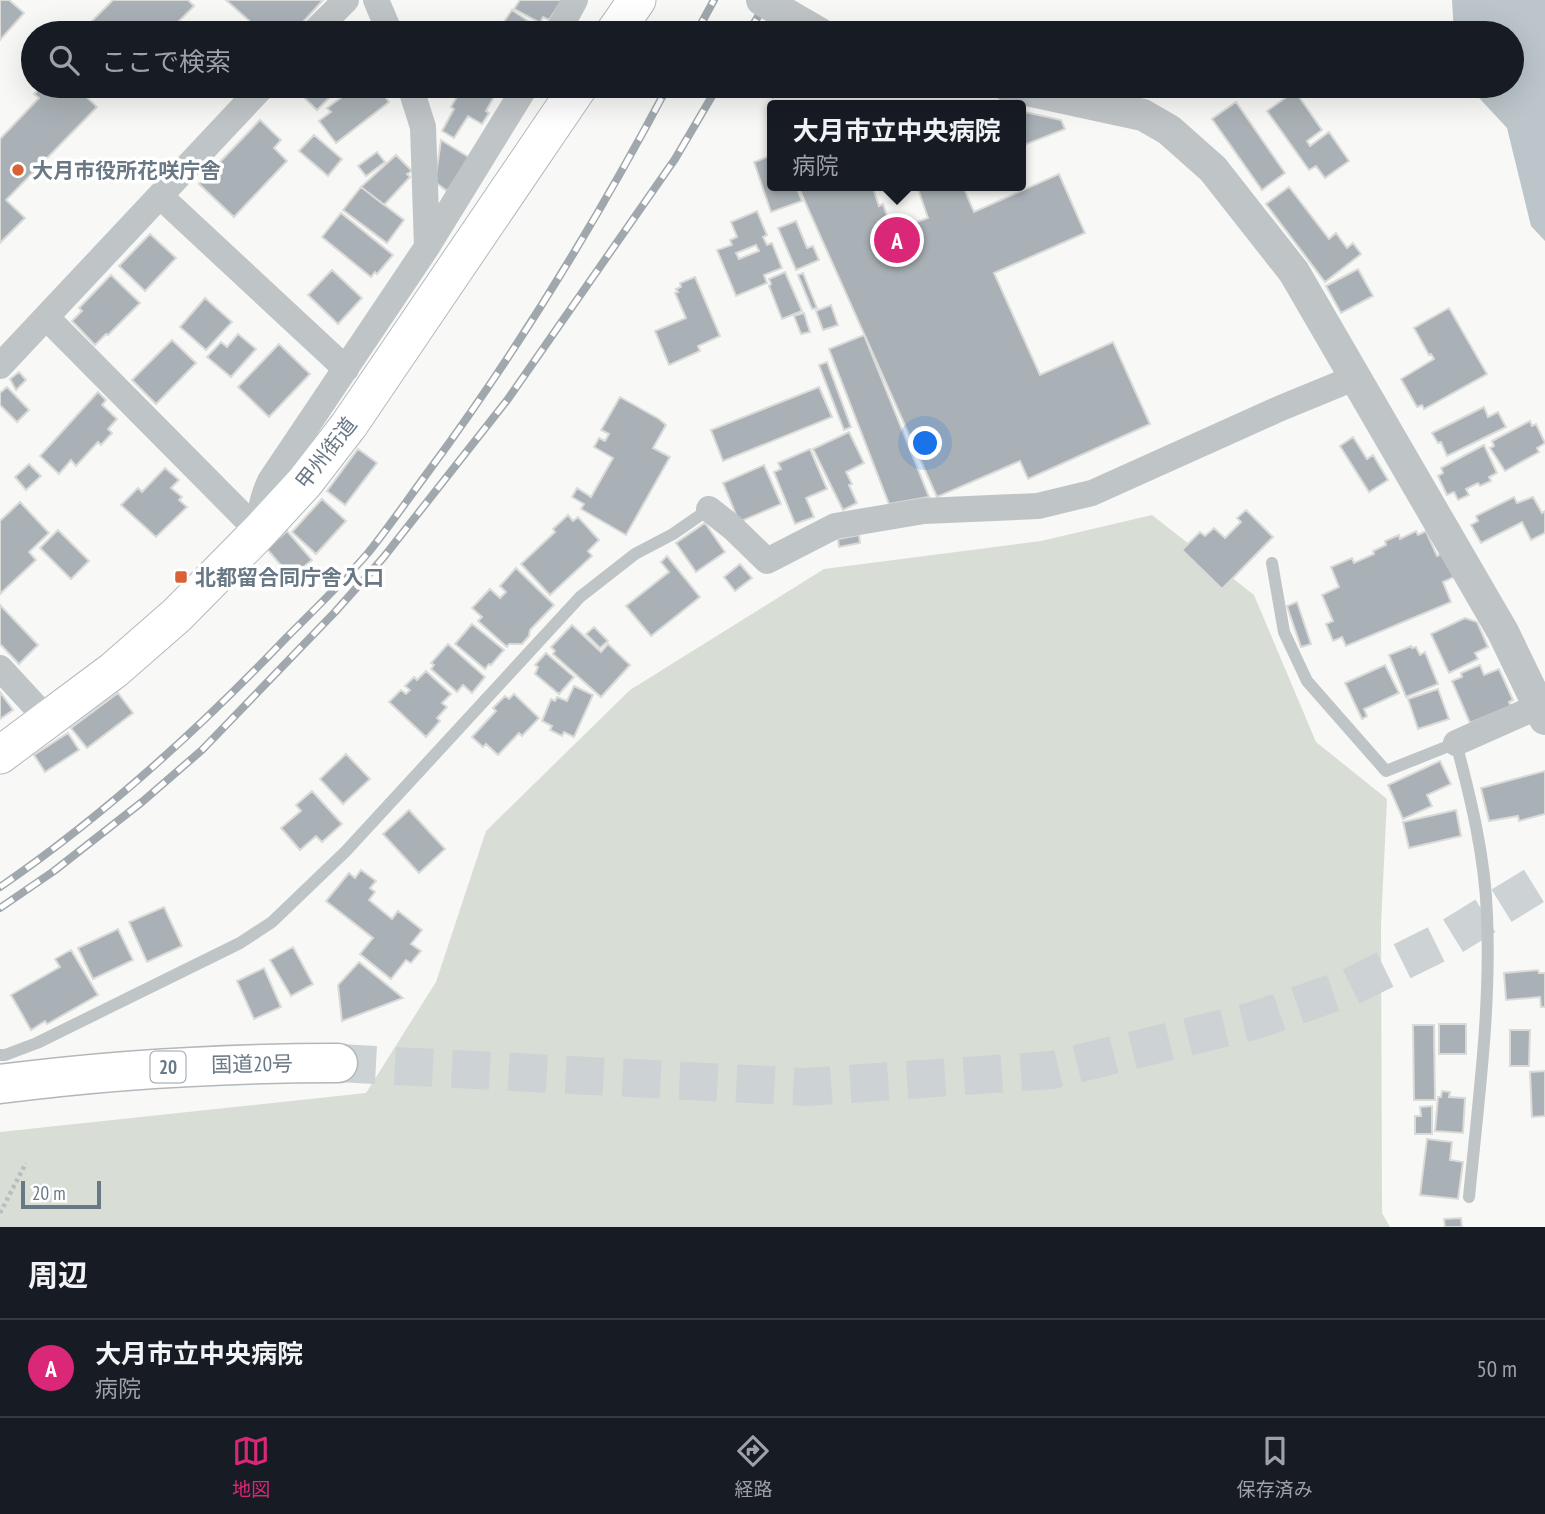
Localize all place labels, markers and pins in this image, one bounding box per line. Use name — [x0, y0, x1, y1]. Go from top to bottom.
place label: 大月市役所花咲庁舎 — [32, 157, 221, 184]
marker: 大月市役所花咲庁舎 — [10, 162, 26, 178]
pin: A — [874, 214, 920, 266]
place label: 北都留合同庁舎入口 — [195, 564, 384, 591]
marker: 北都留合同庁舎入口 — [173, 569, 189, 585]

